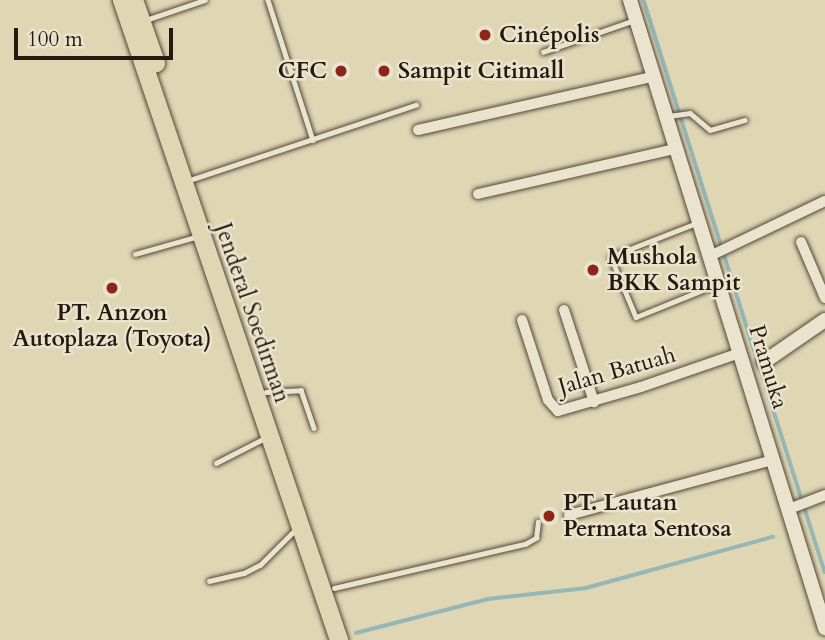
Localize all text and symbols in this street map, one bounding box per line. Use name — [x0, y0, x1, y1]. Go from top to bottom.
scale bar — [18, 14, 177, 58]
place label: Cinépolis — [499, 21, 599, 49]
text: 100 m — [27, 25, 83, 54]
marker: Cinépolis — [477, 27, 493, 43]
place label: CFC — [278, 57, 327, 85]
place label: Sampit Citimall — [398, 57, 564, 85]
marker: CFC — [333, 63, 349, 79]
marker: Sampit Citimall — [376, 63, 392, 79]
street label: Jenderal Soedirman — [208, 219, 296, 407]
place label: Mushola BKK Sampit — [607, 243, 740, 297]
marker: Mushola BKK Sampit — [585, 262, 601, 278]
marker: PT. Anzon Autoplaza (Toyota) — [104, 280, 120, 296]
place label: PT. Anzon Autoplaza (Toyota) — [13, 299, 211, 353]
street label: Pramuka — [742, 322, 794, 412]
street label: Jalan Batuah — [555, 341, 679, 401]
place label: PT. Lautan Permata Sentosa — [563, 489, 732, 543]
marker: PT. Lautan Permata Sentosa — [541, 508, 557, 524]

